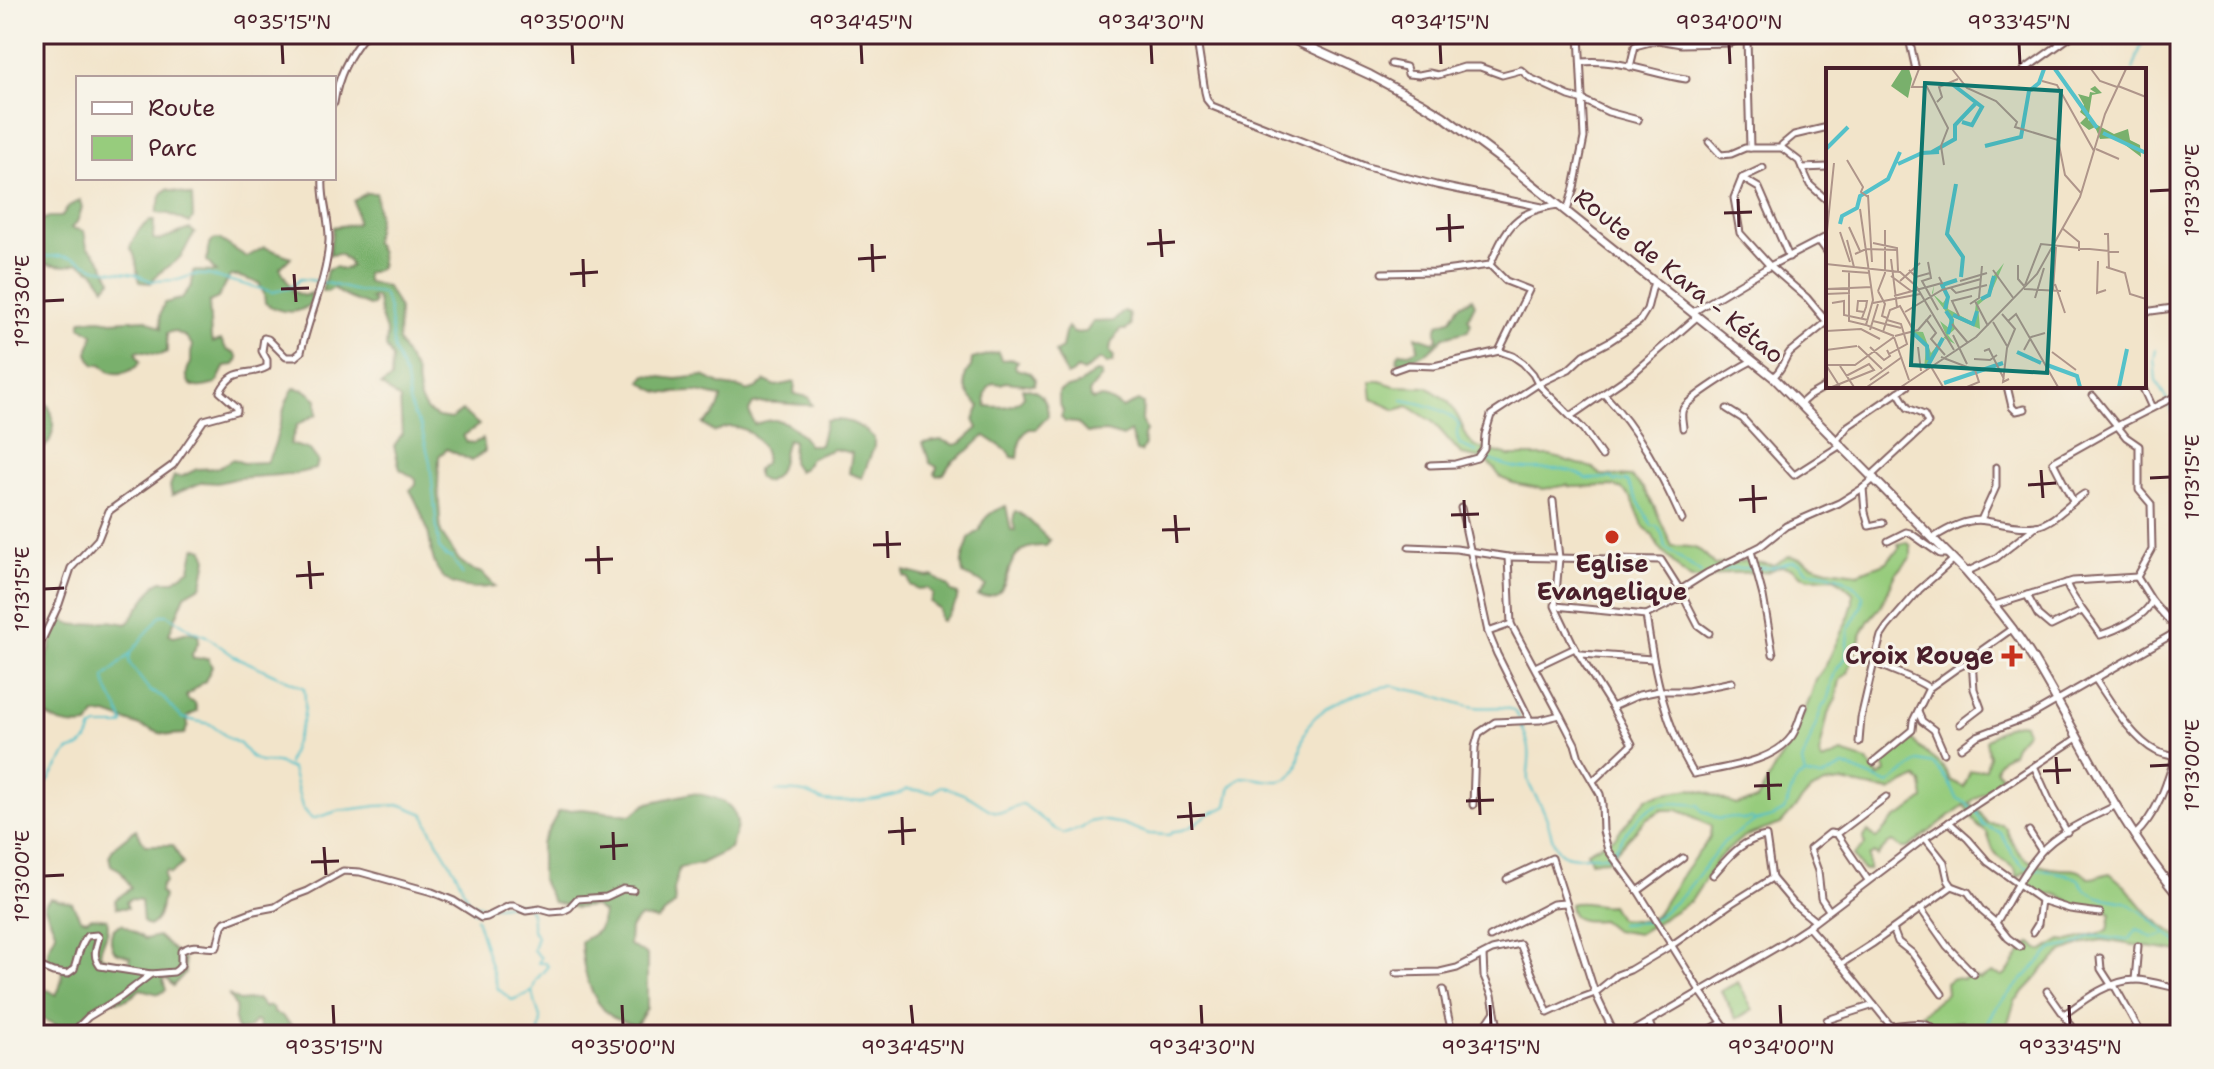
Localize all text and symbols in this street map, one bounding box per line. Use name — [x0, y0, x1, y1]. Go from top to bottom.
text: 9°35'15"N — [233, 9, 331, 35]
text: 9°35'00"N — [519, 9, 625, 35]
text: 9°34'45"N — [809, 9, 913, 35]
text: 9°34'30"N — [1098, 9, 1204, 35]
text: 9°34'15"N — [1390, 9, 1490, 35]
text: 9°34'00"N — [1676, 9, 1783, 35]
text: 9°33'45"N — [1967, 9, 2071, 35]
inset map — [1826, 68, 2146, 388]
legend — [76, 76, 336, 180]
text: Route — [148, 92, 216, 124]
text: Parc — [148, 132, 197, 164]
text: 1°13'30"E — [2179, 144, 2205, 236]
street label: Route de Kara - Kétao — [1567, 181, 1791, 371]
text: 1°13'30"E — [9, 255, 35, 347]
text: 1°13'15"E — [2179, 434, 2205, 520]
marker: Eglise Evangelique — [1603, 528, 1621, 546]
text: 1°13'15"E — [9, 546, 35, 632]
place label: Eglise Evangelique — [1537, 548, 1687, 608]
place label: Croix Rouge — [1845, 640, 1994, 672]
marker: Croix Rouge — [2001, 645, 2023, 667]
text: 1°13'00"E — [2179, 719, 2205, 811]
text: 1°13'00"E — [9, 830, 35, 922]
text: 9°35'15"N — [285, 1034, 383, 1060]
text: 9°35'00"N — [570, 1034, 676, 1060]
text: 9°34'45"N — [861, 1034, 965, 1060]
text: 9°34'30"N — [1149, 1034, 1255, 1060]
text: 9°34'15"N — [1441, 1034, 1541, 1060]
text: 9°34'00"N — [1728, 1034, 1835, 1060]
text: 9°33'45"N — [2018, 1034, 2122, 1060]

